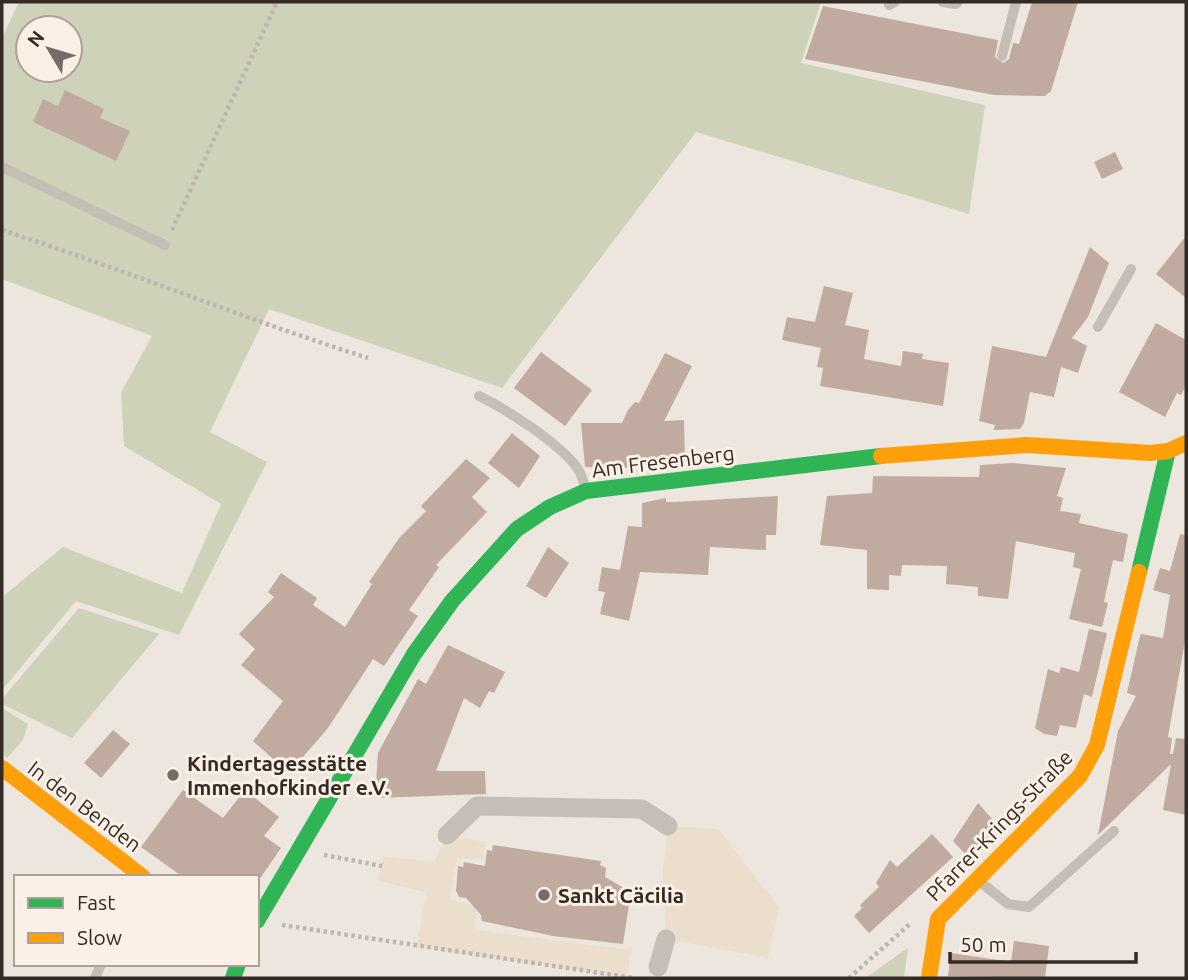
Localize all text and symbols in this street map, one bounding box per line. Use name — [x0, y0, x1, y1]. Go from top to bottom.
north arrow — [14, 14, 84, 84]
text: N — [23, 26, 49, 51]
street label: Am Fresenberg — [590, 440, 736, 482]
street label: Pfarrer-Krings-Straße — [921, 745, 1077, 905]
place label: Kindertagesstätte Immenhofkinder e.V. — [187, 751, 390, 799]
street label: In den Benden — [24, 756, 146, 856]
marker: Kindertagesstätte Immenhofkinder e.V. — [165, 767, 181, 783]
legend — [14, 875, 259, 966]
place label: Sankt Cäcilia — [558, 883, 684, 907]
marker: Sankt Cäcilia — [536, 887, 552, 903]
text: Fast — [77, 890, 115, 914]
scale bar — [950, 920, 1136, 964]
text: Slow — [77, 925, 122, 949]
text: 50 m — [960, 932, 1007, 956]

